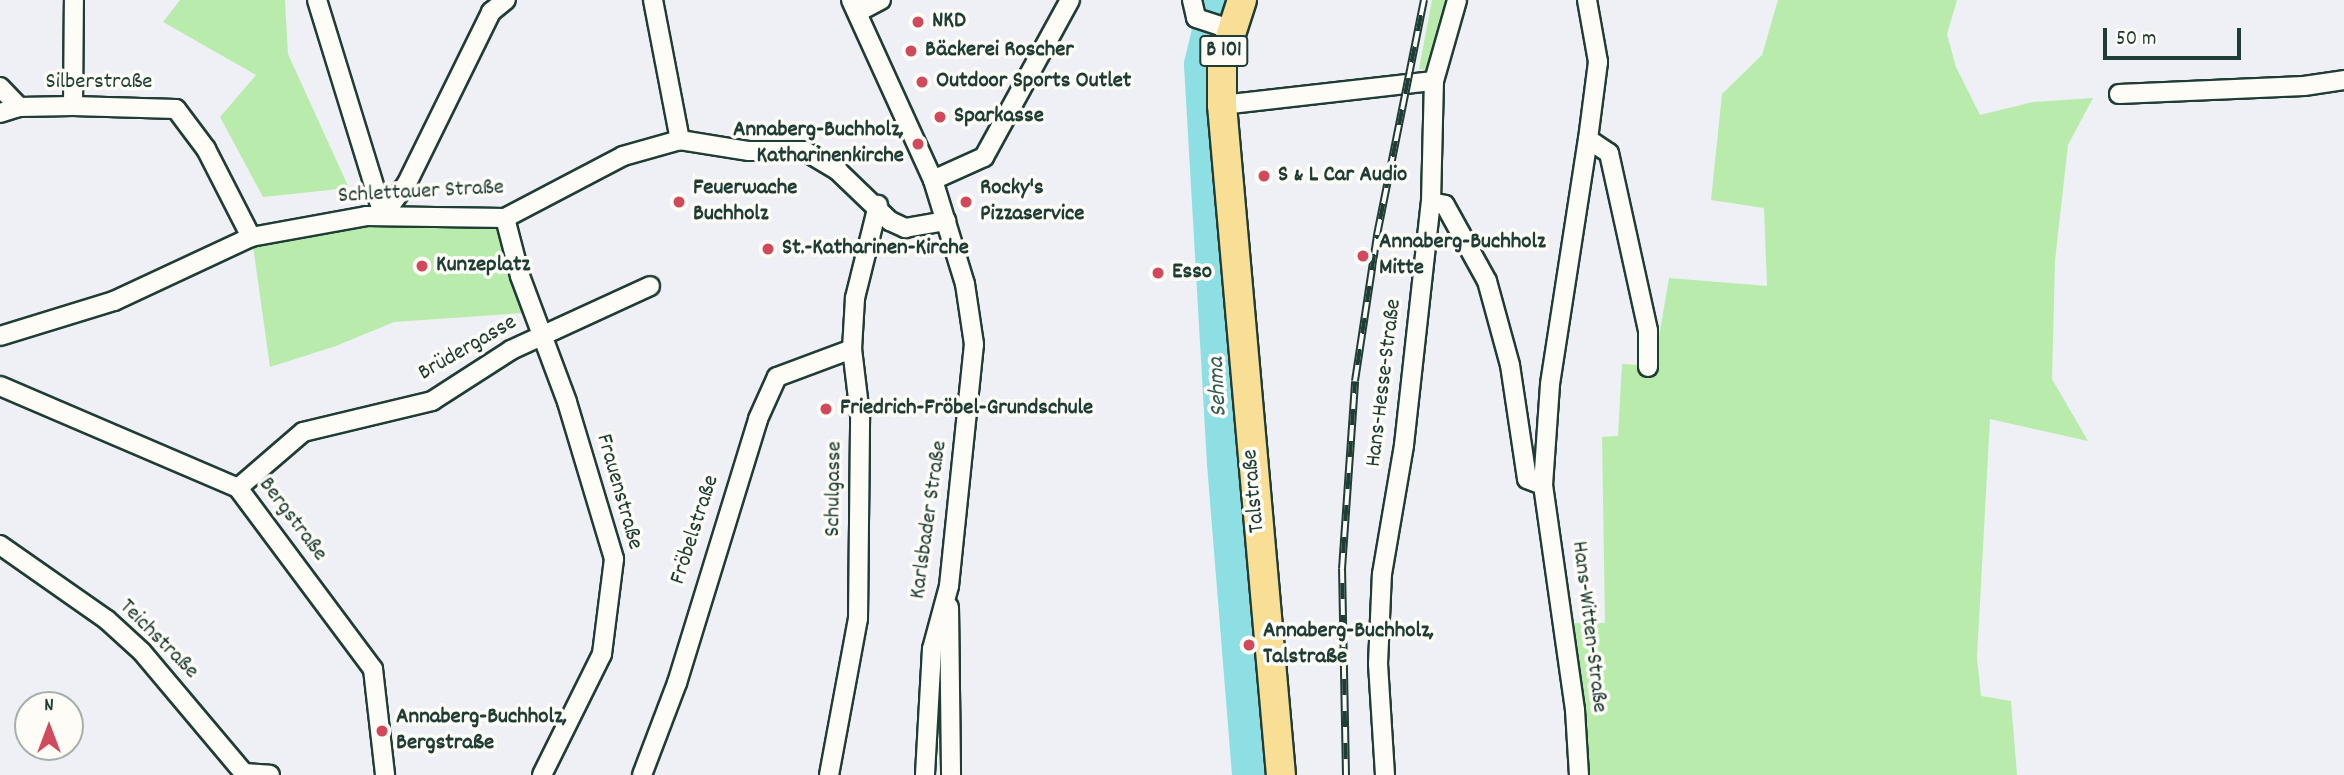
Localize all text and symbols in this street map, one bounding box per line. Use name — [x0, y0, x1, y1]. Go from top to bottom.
place label: NKD — [932, 8, 966, 36]
marker: NKD — [910, 14, 926, 30]
scale bar — [2106, 14, 2244, 58]
text: 50 m — [2116, 25, 2156, 55]
road number: B 101 — [1198, 34, 1250, 68]
place label: Bäckerei Roscher — [925, 37, 1074, 65]
marker: Bäckerei Roscher — [903, 43, 919, 59]
place label: Outdoor Sports Outlet — [936, 68, 1131, 96]
street label: Silberstraße — [46, 69, 152, 97]
marker: Outdoor Sports Outlet — [914, 74, 930, 90]
place label: Sparkasse — [954, 103, 1044, 131]
marker: Sparkasse — [932, 109, 948, 125]
place label: Annaberg-Buchholz, Katharinenkirche — [733, 117, 904, 171]
marker: Annaberg-Buchholz, Katharinenkirche — [910, 136, 926, 152]
place label: S & L Car Audio — [1278, 162, 1407, 190]
marker: S & L Car Audio — [1256, 168, 1272, 184]
street label: Schlettauer Straße — [337, 175, 505, 211]
place label: Feuerwache Buchholz — [693, 175, 797, 229]
place label: Rocky's Pizzaservice — [980, 175, 1084, 229]
marker: Feuerwache Buchholz — [671, 194, 687, 210]
marker: Rocky's Pizzaservice — [958, 194, 974, 210]
place label: Annaberg-Buchholz Mitte — [1379, 229, 1546, 283]
place label: St.-Katharinen-Kirche — [782, 235, 969, 263]
marker: St.-Katharinen-Kirche — [760, 241, 776, 257]
marker: Annaberg-Buchholz Mitte — [1353, 246, 1373, 266]
place label: Kunzeplatz — [436, 252, 530, 280]
marker: Kunzeplatz — [414, 258, 430, 274]
place label: Esso — [1172, 259, 1212, 287]
marker: Esso — [1150, 265, 1166, 281]
street label: Hans-Hesse-Straße — [1361, 297, 1409, 469]
street label: Brüdergasse — [414, 310, 522, 388]
water label: Sehma — [1203, 356, 1235, 418]
place label: Friedrich-Fröbel-Grundschule — [840, 395, 1093, 423]
marker: Friedrich-Fröbel-Grundschule — [818, 401, 834, 417]
street label: Frauenstraße — [588, 431, 648, 553]
street label: Karlsbader Straße — [905, 439, 955, 601]
street label: Schulgasse — [820, 441, 850, 537]
street label: Talstraße — [1238, 448, 1272, 534]
street label: Bergstraße — [251, 472, 333, 568]
street label: Fröbelstraße — [665, 472, 727, 588]
street label: Hans-Witten-Straße — [1564, 540, 1612, 714]
street label: Teichstraße — [112, 594, 204, 686]
place label: Annaberg-Buchholz, Talstraße — [1263, 618, 1434, 672]
marker: Annaberg-Buchholz, Talstraße — [1241, 637, 1257, 653]
north arrow — [14, 691, 84, 761]
text: N — [44, 693, 54, 720]
place label: Annaberg-Buchholz, Bergstraße — [396, 704, 567, 758]
marker: Annaberg-Buchholz, Bergstraße — [374, 723, 390, 739]

